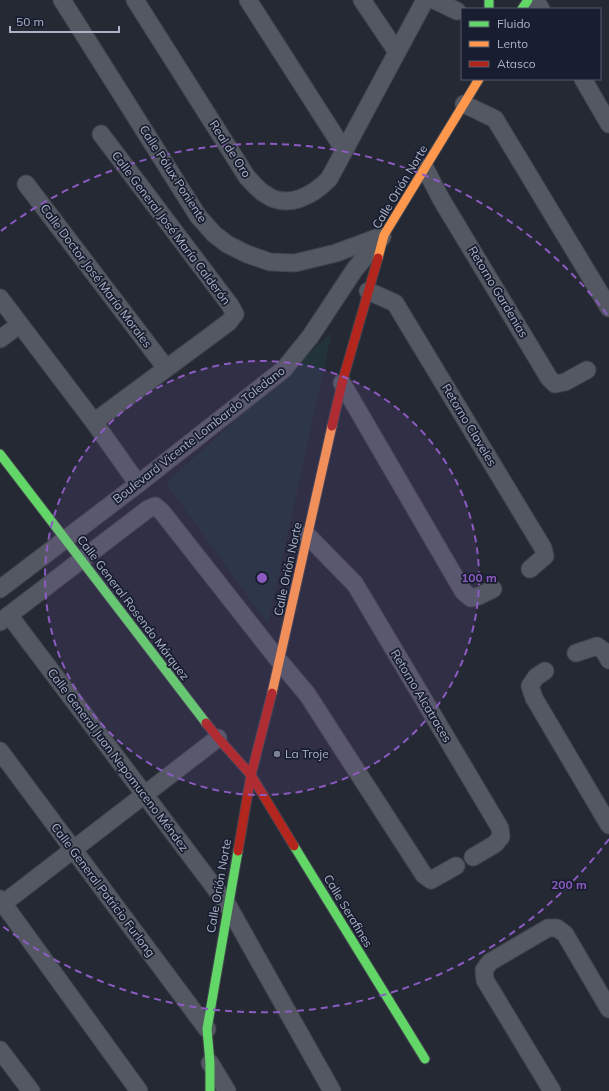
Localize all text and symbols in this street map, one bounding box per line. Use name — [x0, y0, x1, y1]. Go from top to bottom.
scale bar — [10, 8, 119, 34]
legend — [461, 8, 601, 80]
text: 50 m — [16, 14, 44, 29]
text: Fluido — [497, 16, 531, 31]
text: Lento — [497, 36, 528, 51]
text: Atasco — [497, 56, 536, 71]
street label: Real de Oro — [206, 117, 255, 180]
street label: Calle Pólux Poniente — [136, 122, 210, 225]
street label: Calle Orión Norte — [369, 142, 431, 231]
street label: Calle General José María Calderón — [109, 148, 234, 307]
street label: Calle Doctor José María Morales — [37, 201, 155, 351]
street label: Retorno Gardenias — [465, 243, 532, 340]
street label: Boulevard Vicente Lombardo Toledano — [110, 363, 288, 506]
street label: Retorno Claveles — [439, 381, 500, 469]
street label: Calle Orión Norte — [270, 521, 305, 617]
street label: Calle General Rosendo Márquez — [74, 532, 193, 683]
text: 100 m — [461, 570, 497, 585]
centre of rings — [255, 571, 269, 585]
street label: Retorno Alcatraces — [388, 647, 455, 745]
street label: Calle General Juan Nepomuceno Méndez — [45, 665, 192, 854]
place label: La Troje — [285, 746, 329, 761]
marker: La Troje — [272, 749, 282, 759]
street label: Calle General Patricio Furlong — [48, 820, 159, 960]
street label: Calle Orión Norte — [203, 838, 234, 934]
street label: Calle Serafines — [321, 872, 376, 950]
text: 200 m — [551, 877, 587, 892]

